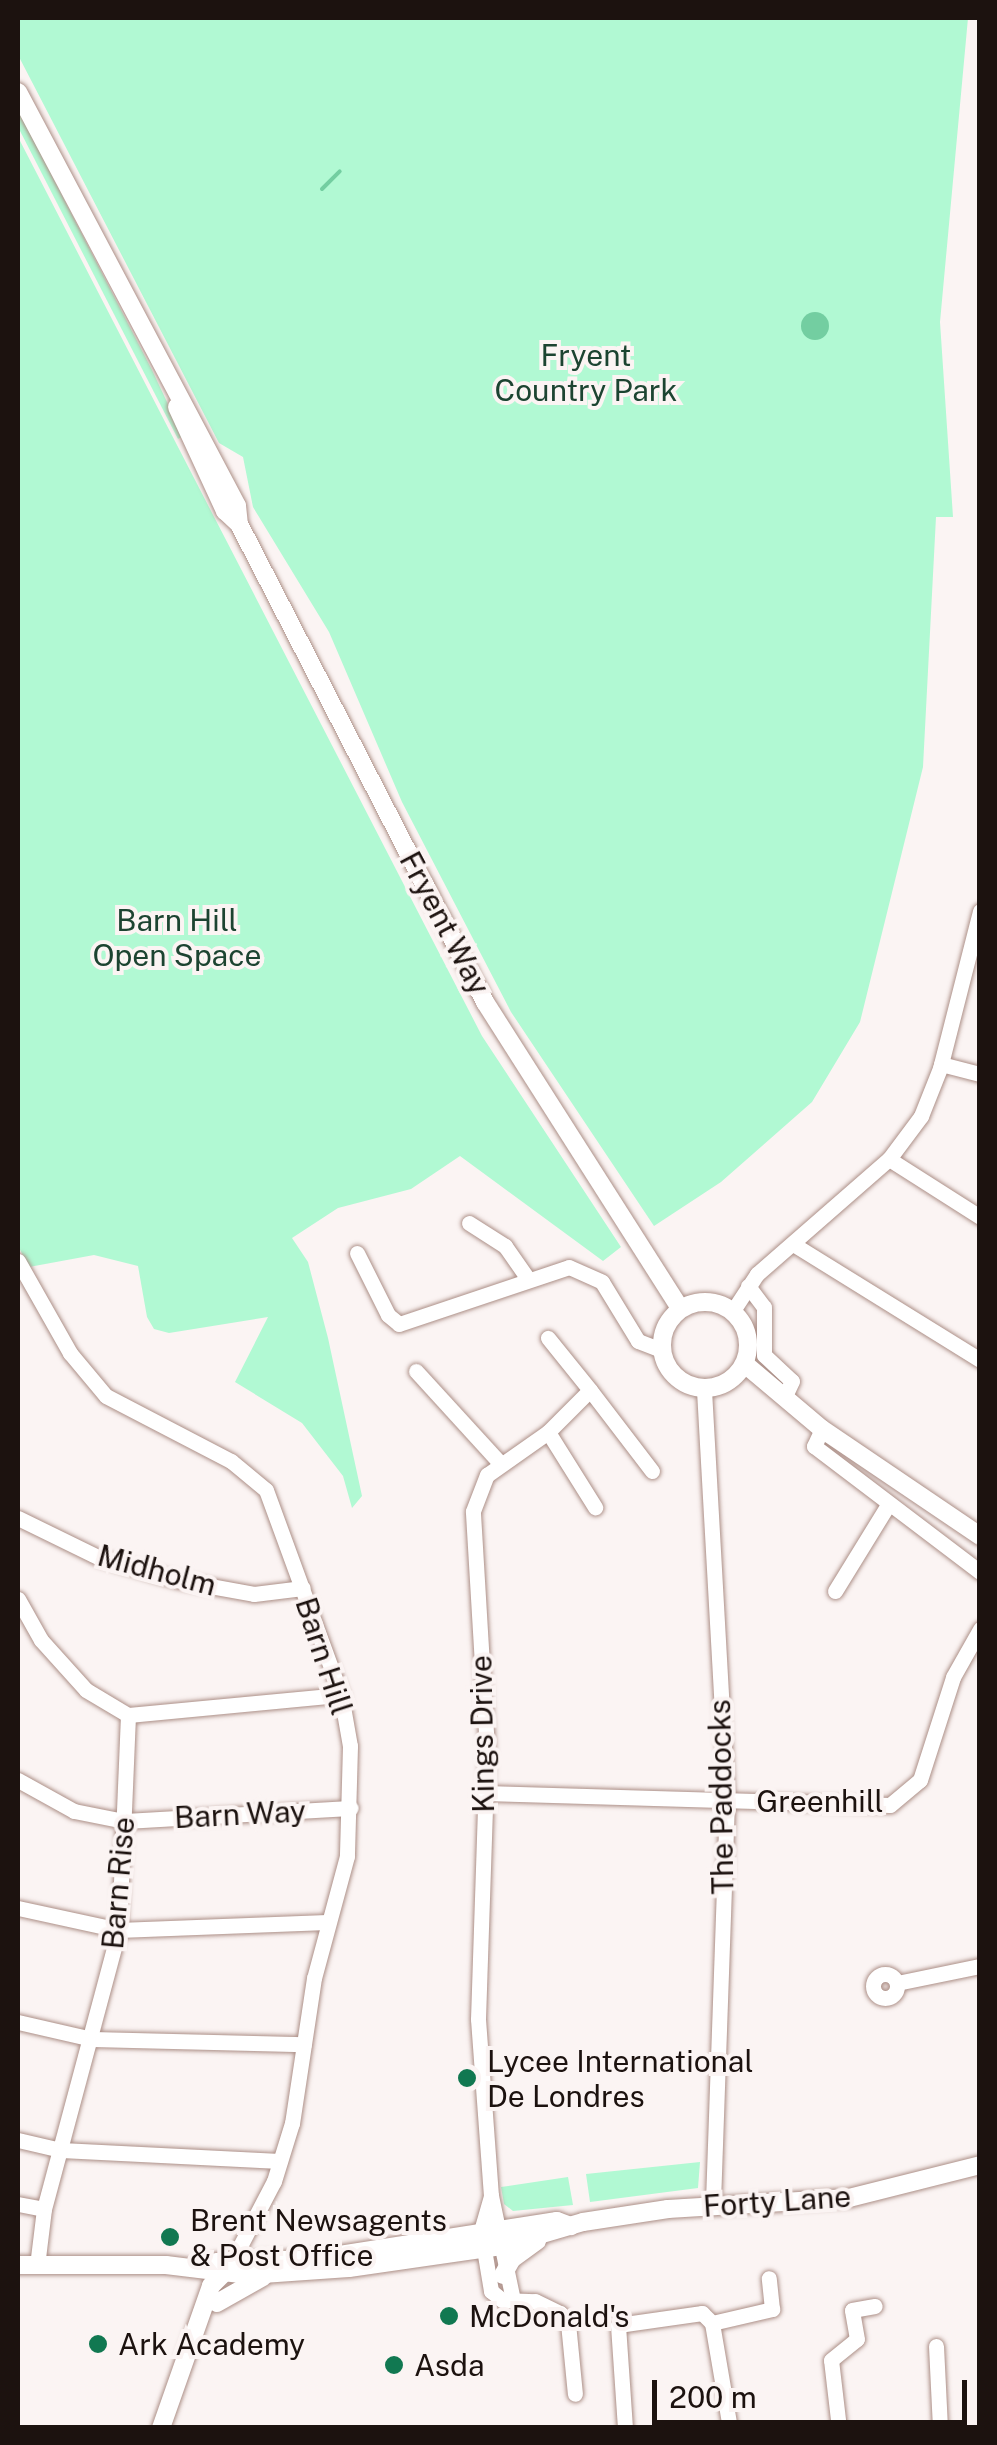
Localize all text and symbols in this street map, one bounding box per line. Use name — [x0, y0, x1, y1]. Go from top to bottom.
park label: Fryent Country Park — [495, 337, 677, 408]
street label: Fryent Way — [392, 845, 498, 1001]
park label: Barn Hill Open Space — [93, 902, 261, 972]
street label: Midholm — [94, 1537, 220, 1603]
street label: Barn Hill — [288, 1593, 360, 1719]
street label: Kings Drive — [463, 1655, 501, 1813]
street label: The Paddocks — [701, 1699, 741, 1895]
street label: Greenhill — [756, 1783, 884, 1819]
street label: Barn Way — [173, 1793, 307, 1835]
street label: Barn Rise — [94, 1815, 142, 1951]
place label: Lycee International De Londres — [487, 2043, 754, 2114]
marker: Lycee International De Londres — [456, 2067, 478, 2089]
street label: Forty Lane — [702, 2178, 852, 2224]
place label: Brent Newsagents & Post Office — [190, 2202, 447, 2272]
marker: Brent Newsagents & Post Office — [159, 2226, 181, 2248]
place label: McDonald's — [469, 2298, 629, 2334]
marker: McDonald's — [438, 2305, 460, 2327]
place label: Ark Academy — [118, 2326, 305, 2362]
marker: Ark Academy — [87, 2333, 109, 2355]
place label: Asda — [414, 2347, 485, 2383]
marker: Asda — [383, 2354, 405, 2376]
scale bar — [657, 2360, 972, 2422]
text: 200 m — [669, 2379, 757, 2415]

